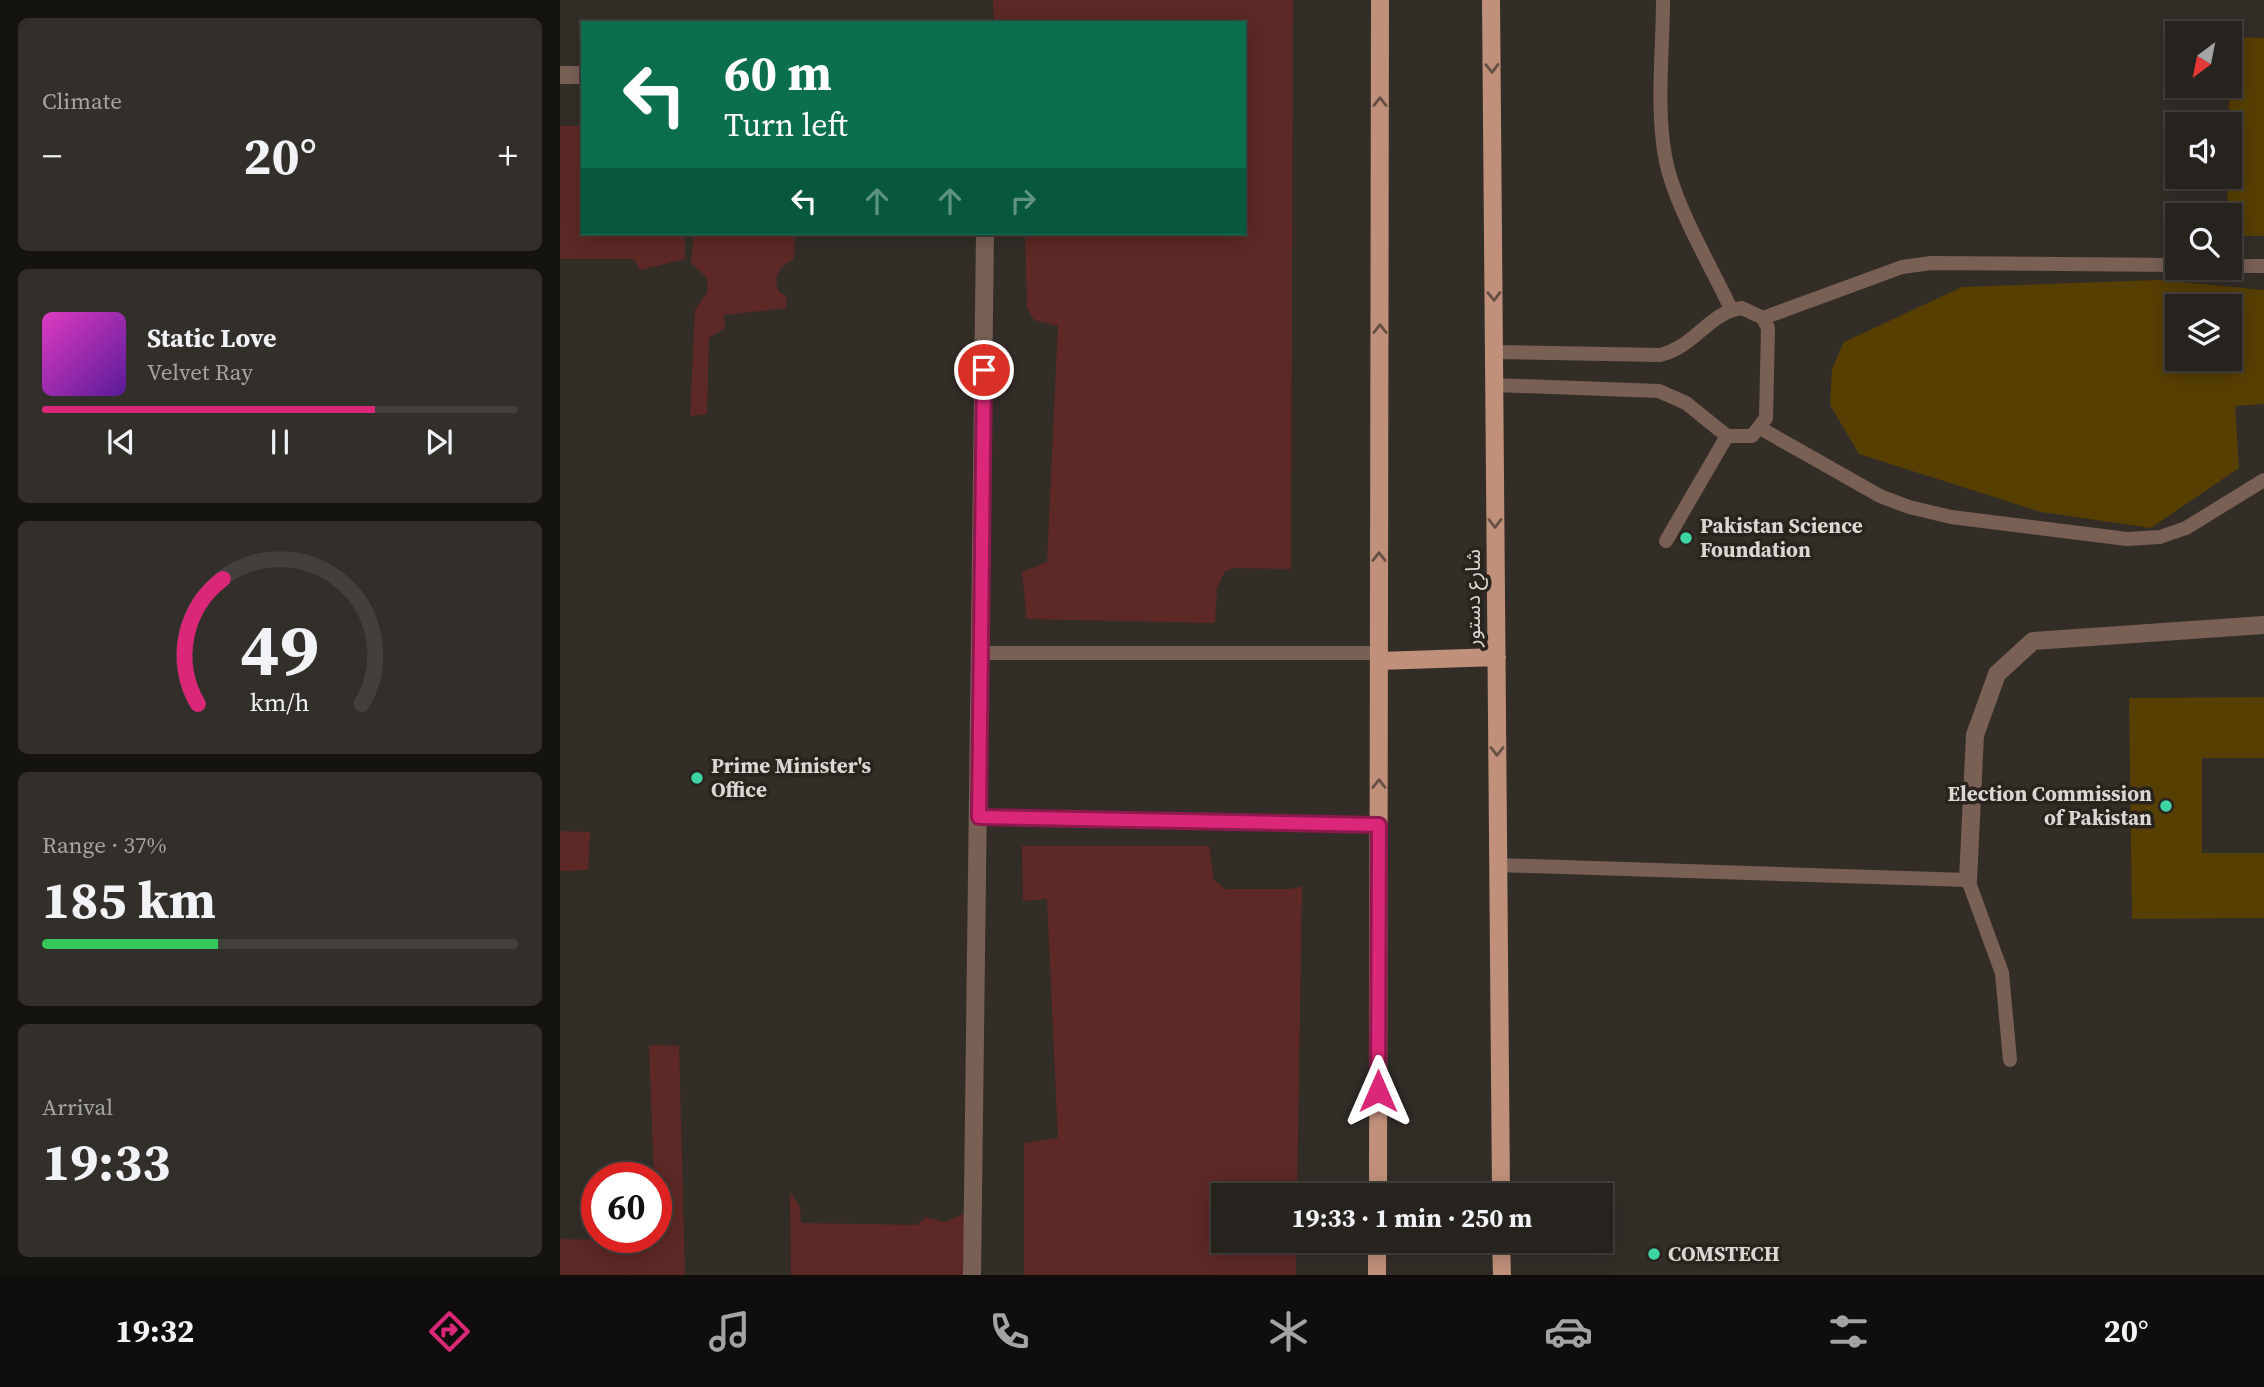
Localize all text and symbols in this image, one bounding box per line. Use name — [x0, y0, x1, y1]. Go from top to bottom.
north arrow — [2165, 21, 2242, 98]
map controls — [2165, 21, 2242, 371]
text: 60 m — [724, 39, 832, 106]
icon: left — [609, 49, 700, 140]
one-way arrow — [1484, 63, 1499, 74]
text: Climate — [42, 85, 122, 117]
one-way arrow — [1372, 96, 1388, 106]
text: Turn left — [724, 103, 848, 147]
button: sound — [2165, 112, 2242, 189]
text: 20° — [243, 120, 317, 191]
text: − — [42, 130, 62, 182]
text: + — [498, 130, 518, 182]
icon: left — [785, 182, 823, 220]
icon: ahead — [858, 182, 896, 220]
icon: ahead — [931, 182, 969, 220]
icon: right — [1004, 182, 1042, 220]
button: search — [2165, 203, 2242, 280]
one-way arrow — [1486, 290, 1501, 301]
button: layers — [2165, 294, 2242, 371]
text: Static Love — [147, 320, 276, 356]
one-way arrow — [1372, 323, 1388, 334]
pin — [954, 340, 1014, 400]
icon: arrive — [965, 351, 1003, 389]
text: Velvet Ray — [147, 356, 253, 388]
icon: previous — [102, 423, 140, 461]
icon: pause — [261, 423, 299, 461]
icon: next — [420, 423, 458, 461]
place label: Pakistan Science Foundation — [1700, 511, 1863, 564]
one-way arrow — [1488, 518, 1503, 529]
marker: Pakistan Science Foundation — [1678, 530, 1694, 546]
street label: شارع دستور — [1458, 549, 1488, 648]
one-way arrow — [1371, 551, 1387, 561]
text: 49 — [241, 599, 319, 698]
text: km/h — [250, 684, 310, 718]
one-way arrow — [1489, 746, 1505, 756]
place label: Prime Minister's Office — [711, 751, 871, 804]
marker: Prime Minister's Office — [689, 770, 705, 786]
one-way arrow — [1371, 778, 1387, 789]
place label: Election Commission of Pakistan — [1948, 779, 2152, 832]
marker: Election Commission of Pakistan — [2158, 798, 2174, 814]
text: Range · 37% — [42, 829, 167, 861]
text: 185 km — [42, 864, 216, 935]
position arrow — [1341, 1054, 1415, 1128]
text: Arrival — [42, 1091, 113, 1123]
text: 19:33 — [42, 1126, 170, 1197]
speed limit sign: 60 — [581, 1162, 672, 1253]
text: 19:33 · 1 min · 250 m — [1292, 1200, 1532, 1236]
place label: COMSTECH — [1668, 1239, 1780, 1268]
marker: COMSTECH — [1646, 1246, 1662, 1262]
icon: directions — [425, 1307, 474, 1356]
icon: music — [705, 1307, 754, 1356]
icon: phone — [985, 1307, 1034, 1356]
icon: climate — [1264, 1307, 1313, 1356]
icon: car — [1544, 1307, 1593, 1356]
icon: filters — [1824, 1307, 1873, 1356]
text: 19:32 — [115, 1309, 194, 1353]
text: 20° — [2103, 1309, 2149, 1353]

